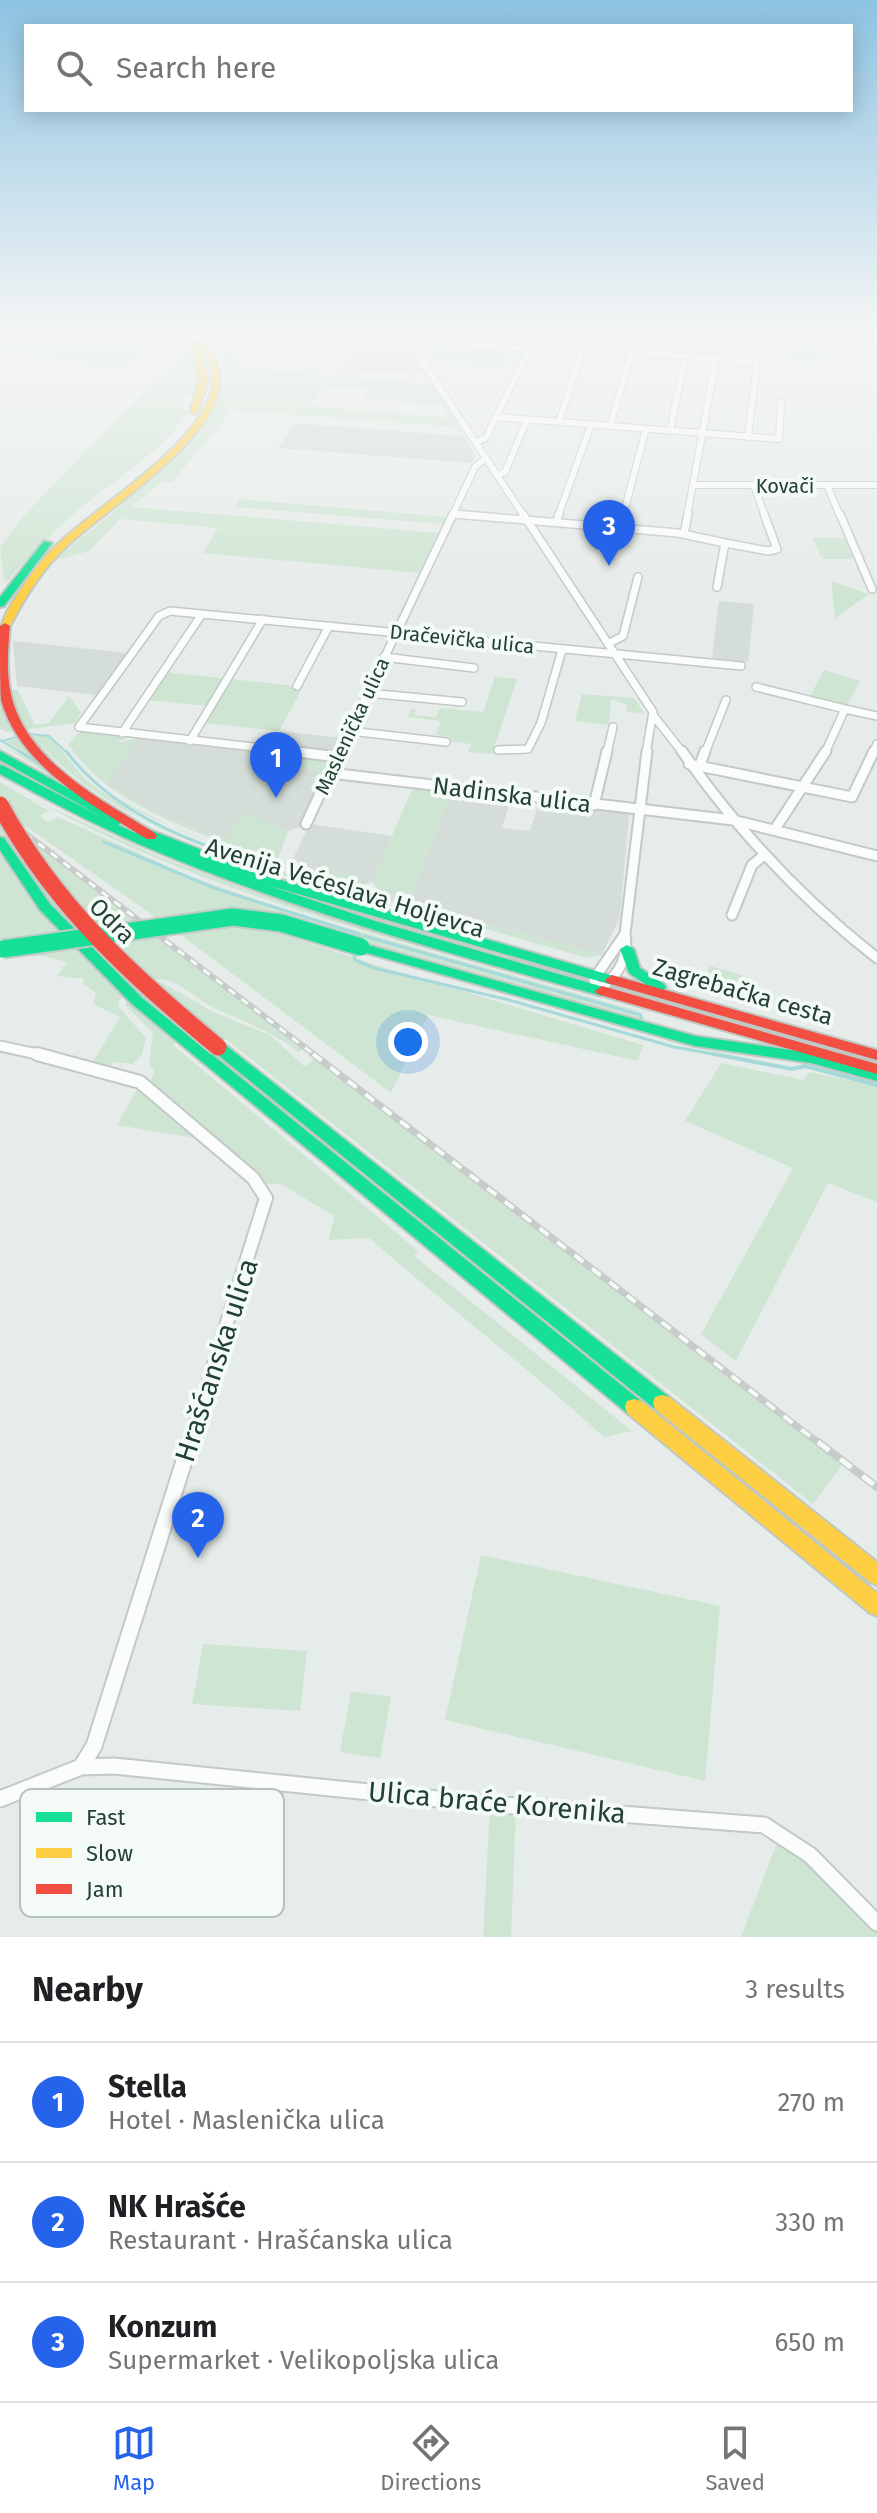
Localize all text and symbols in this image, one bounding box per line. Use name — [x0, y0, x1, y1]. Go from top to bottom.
search box — [24, 24, 853, 112]
icon: search — [52, 46, 96, 90]
text: Search here — [116, 50, 276, 86]
street label: Kovači — [756, 474, 814, 498]
pin: 3 — [583, 500, 635, 566]
street label: Dračevička ulica — [388, 619, 536, 659]
street label: Maslenička ulica — [310, 654, 394, 798]
pin: 1 — [250, 732, 302, 798]
street label: Nadinska ulica — [431, 771, 593, 819]
street label: Avenija Većeslava Holjevca — [202, 832, 488, 944]
street label: Odra — [84, 893, 140, 949]
street label: Zagrebačka cesta — [650, 953, 836, 1031]
your location — [388, 1022, 428, 1062]
street label: Hrašćanska ulica — [168, 1254, 265, 1466]
pin: 2 — [172, 1492, 224, 1558]
street label: Ulica braće Korenika — [367, 1775, 627, 1830]
legend — [20, 1789, 284, 1917]
text: Fast — [86, 1804, 126, 1831]
text: Slow — [86, 1840, 133, 1867]
text: Jam — [86, 1876, 124, 1903]
text: Nearby — [32, 1969, 143, 2010]
text: 3 results — [745, 1974, 845, 2005]
text: Stella — [108, 2069, 187, 2105]
text: 1 — [52, 2087, 64, 2118]
text: 270 m — [777, 2087, 845, 2118]
text: Hotel · Maslenička ulica — [108, 2105, 385, 2136]
text: NK Hrašće — [108, 2189, 246, 2225]
text: 2 — [51, 2207, 65, 2238]
text: 330 m — [775, 2207, 845, 2238]
text: Restaurant · Hrašćanska ulica — [108, 2225, 453, 2256]
text: Konzum — [108, 2309, 217, 2345]
text: 3 — [51, 2327, 65, 2358]
text: 650 m — [775, 2327, 845, 2358]
text: Supermarket · Velikopoljska ulica — [108, 2345, 499, 2376]
tab: Map — [112, 2421, 156, 2496]
tab: Directions — [380, 2421, 481, 2496]
tab: Saved — [705, 2421, 765, 2496]

